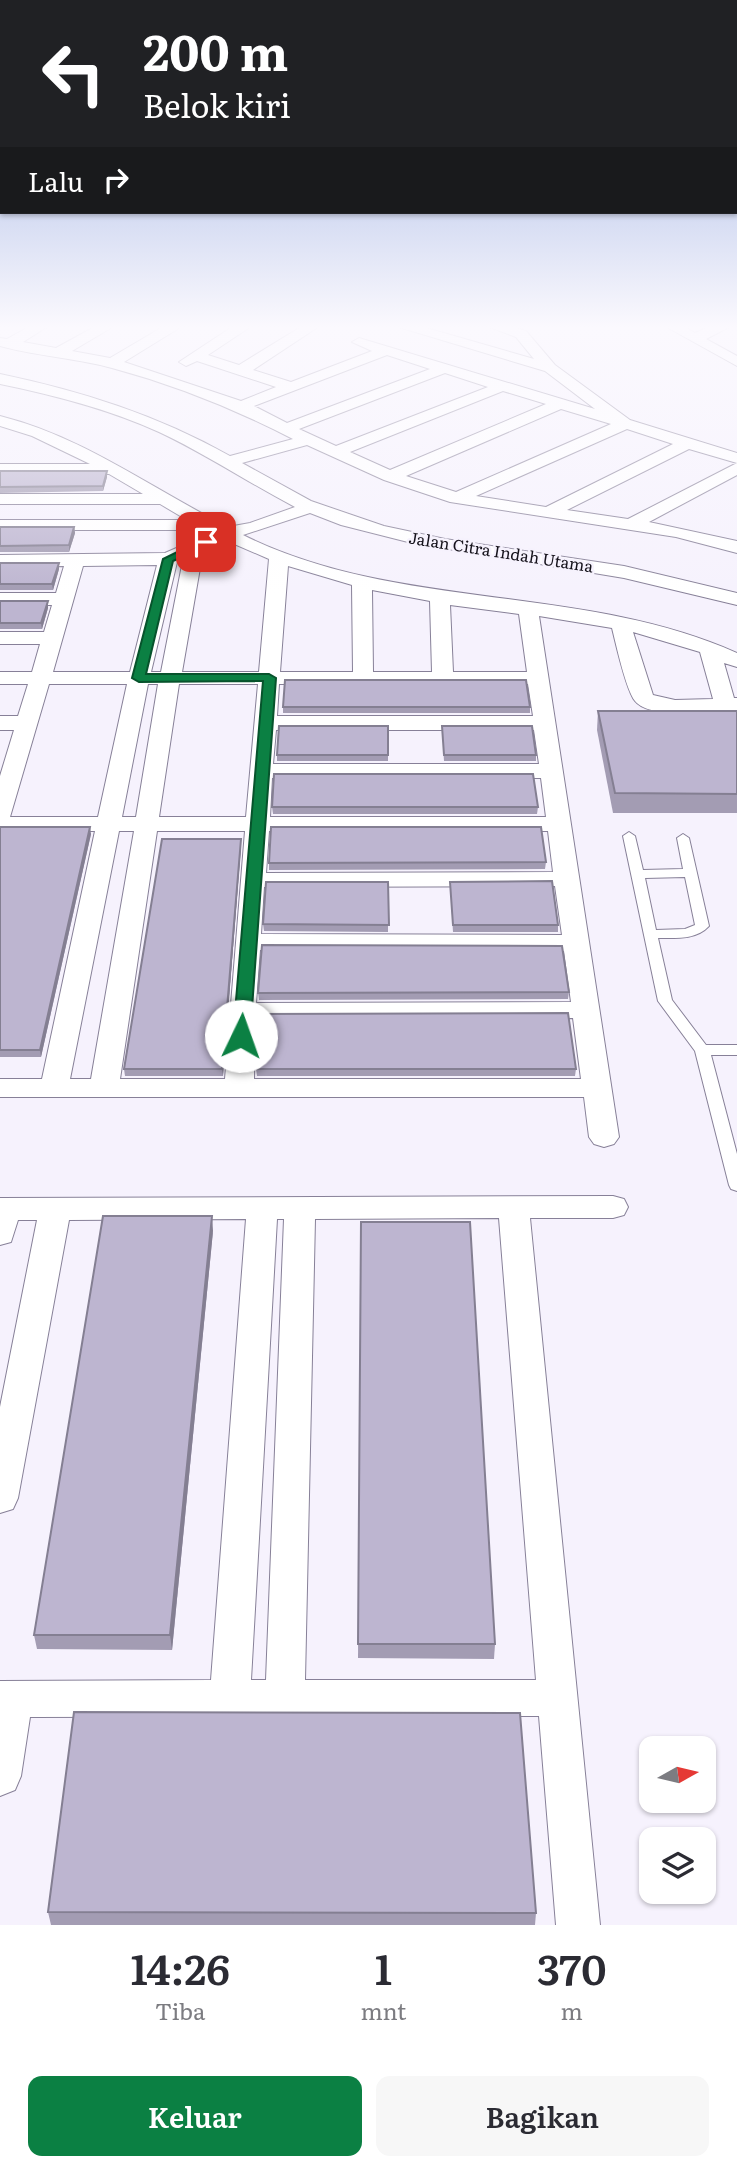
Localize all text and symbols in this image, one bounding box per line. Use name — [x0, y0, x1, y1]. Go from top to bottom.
text: 200 m — [143, 13, 288, 86]
icon: left — [28, 28, 119, 119]
text: Belok kiri — [143, 80, 291, 128]
text: Lalu — [28, 161, 83, 200]
icon: right — [97, 161, 135, 199]
pin — [176, 512, 236, 572]
icon: arrive — [187, 523, 225, 561]
street label: Jalan Citra Indah Utama — [407, 525, 596, 578]
position arrow — [204, 999, 278, 1073]
north arrow — [639, 1736, 716, 1813]
map controls — [639, 1736, 716, 1904]
button: layers — [639, 1827, 716, 1904]
text: 14:26 — [131, 1936, 230, 1998]
text: 1 — [375, 1936, 392, 1998]
text: 370 — [537, 1936, 606, 1998]
text: Tiba — [155, 1993, 205, 2027]
text: mnt — [360, 1993, 406, 2027]
text: m — [561, 1993, 583, 2027]
button: Keluar — [28, 2076, 362, 2156]
button: Bagikan — [376, 2076, 709, 2156]

